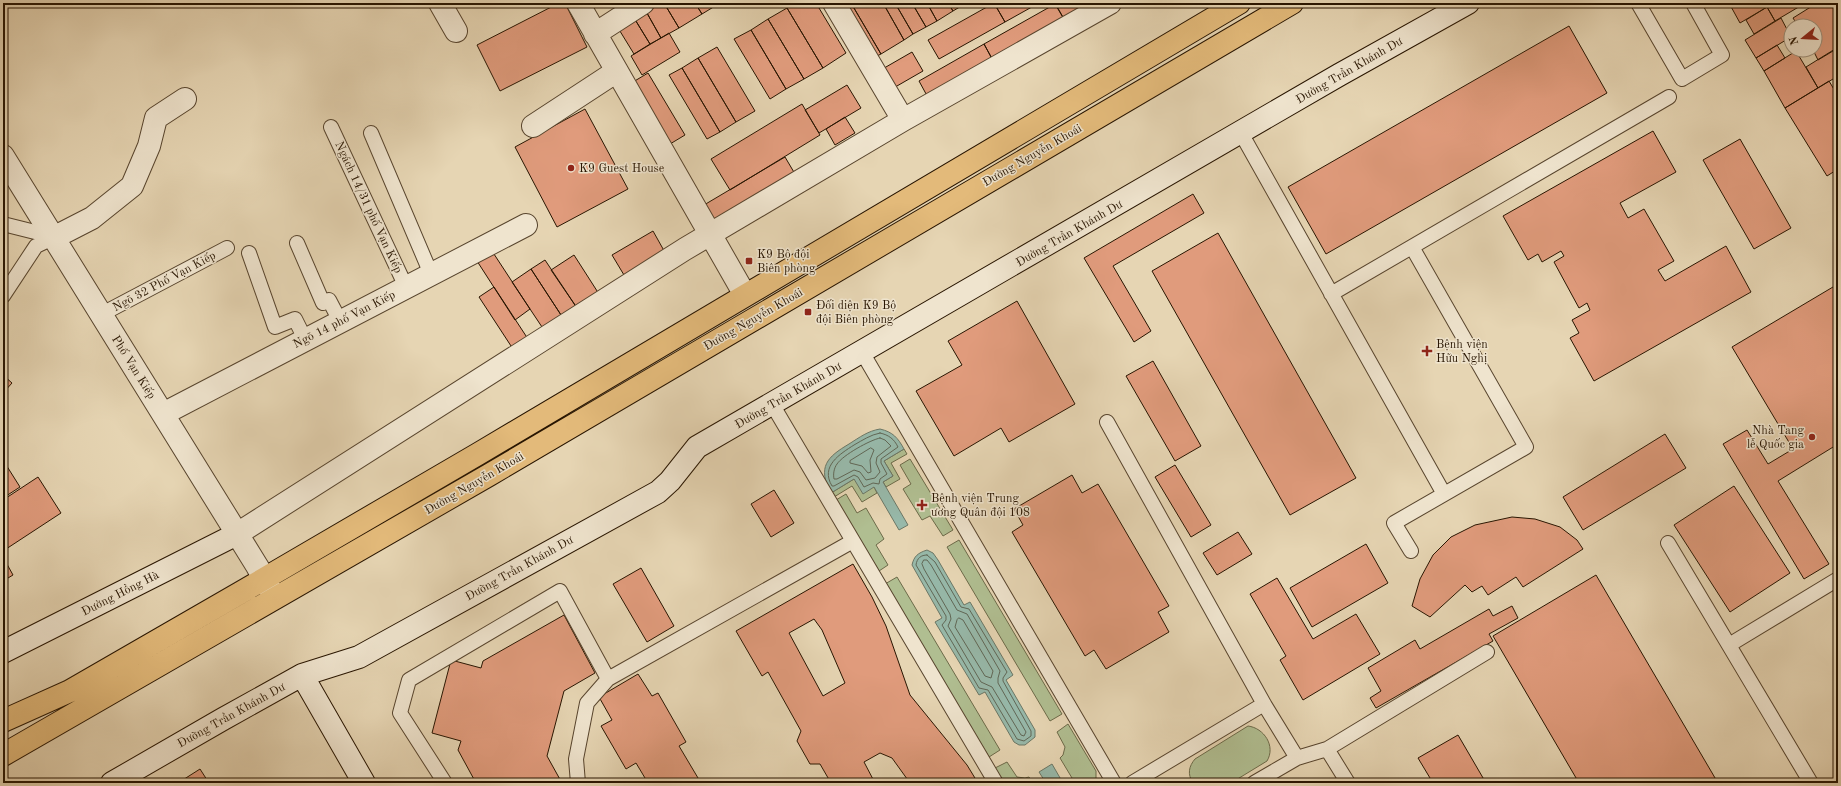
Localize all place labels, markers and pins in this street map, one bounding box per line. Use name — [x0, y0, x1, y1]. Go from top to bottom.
marker: K9 Guest House — [566, 163, 576, 173]
place label: K9 Guest House — [579, 163, 665, 175]
place label: K9 Bộ đội Biên phòng — [757, 249, 816, 275]
marker: K9 Bộ đội Biên phòng — [744, 256, 754, 266]
place label: Đối diện K9 Bộ đội Biên phòng — [816, 299, 896, 326]
marker: Đối diện K9 Bộ đội Biên phòng — [803, 307, 813, 317]
place label: Bệnh viện Hữu Nghị — [1436, 339, 1488, 365]
marker: Bệnh viện Hữu Nghị — [1421, 345, 1433, 357]
place label: Nhà Tang lễ Quốc gia — [1747, 425, 1805, 451]
marker: Nhà Tang lễ Quốc gia — [1807, 432, 1817, 442]
place label: Bệnh viện Trung ương Quân đội 108 — [931, 493, 1030, 519]
marker: Bệnh viện Trung ương Quân đội 108 — [916, 499, 928, 511]

